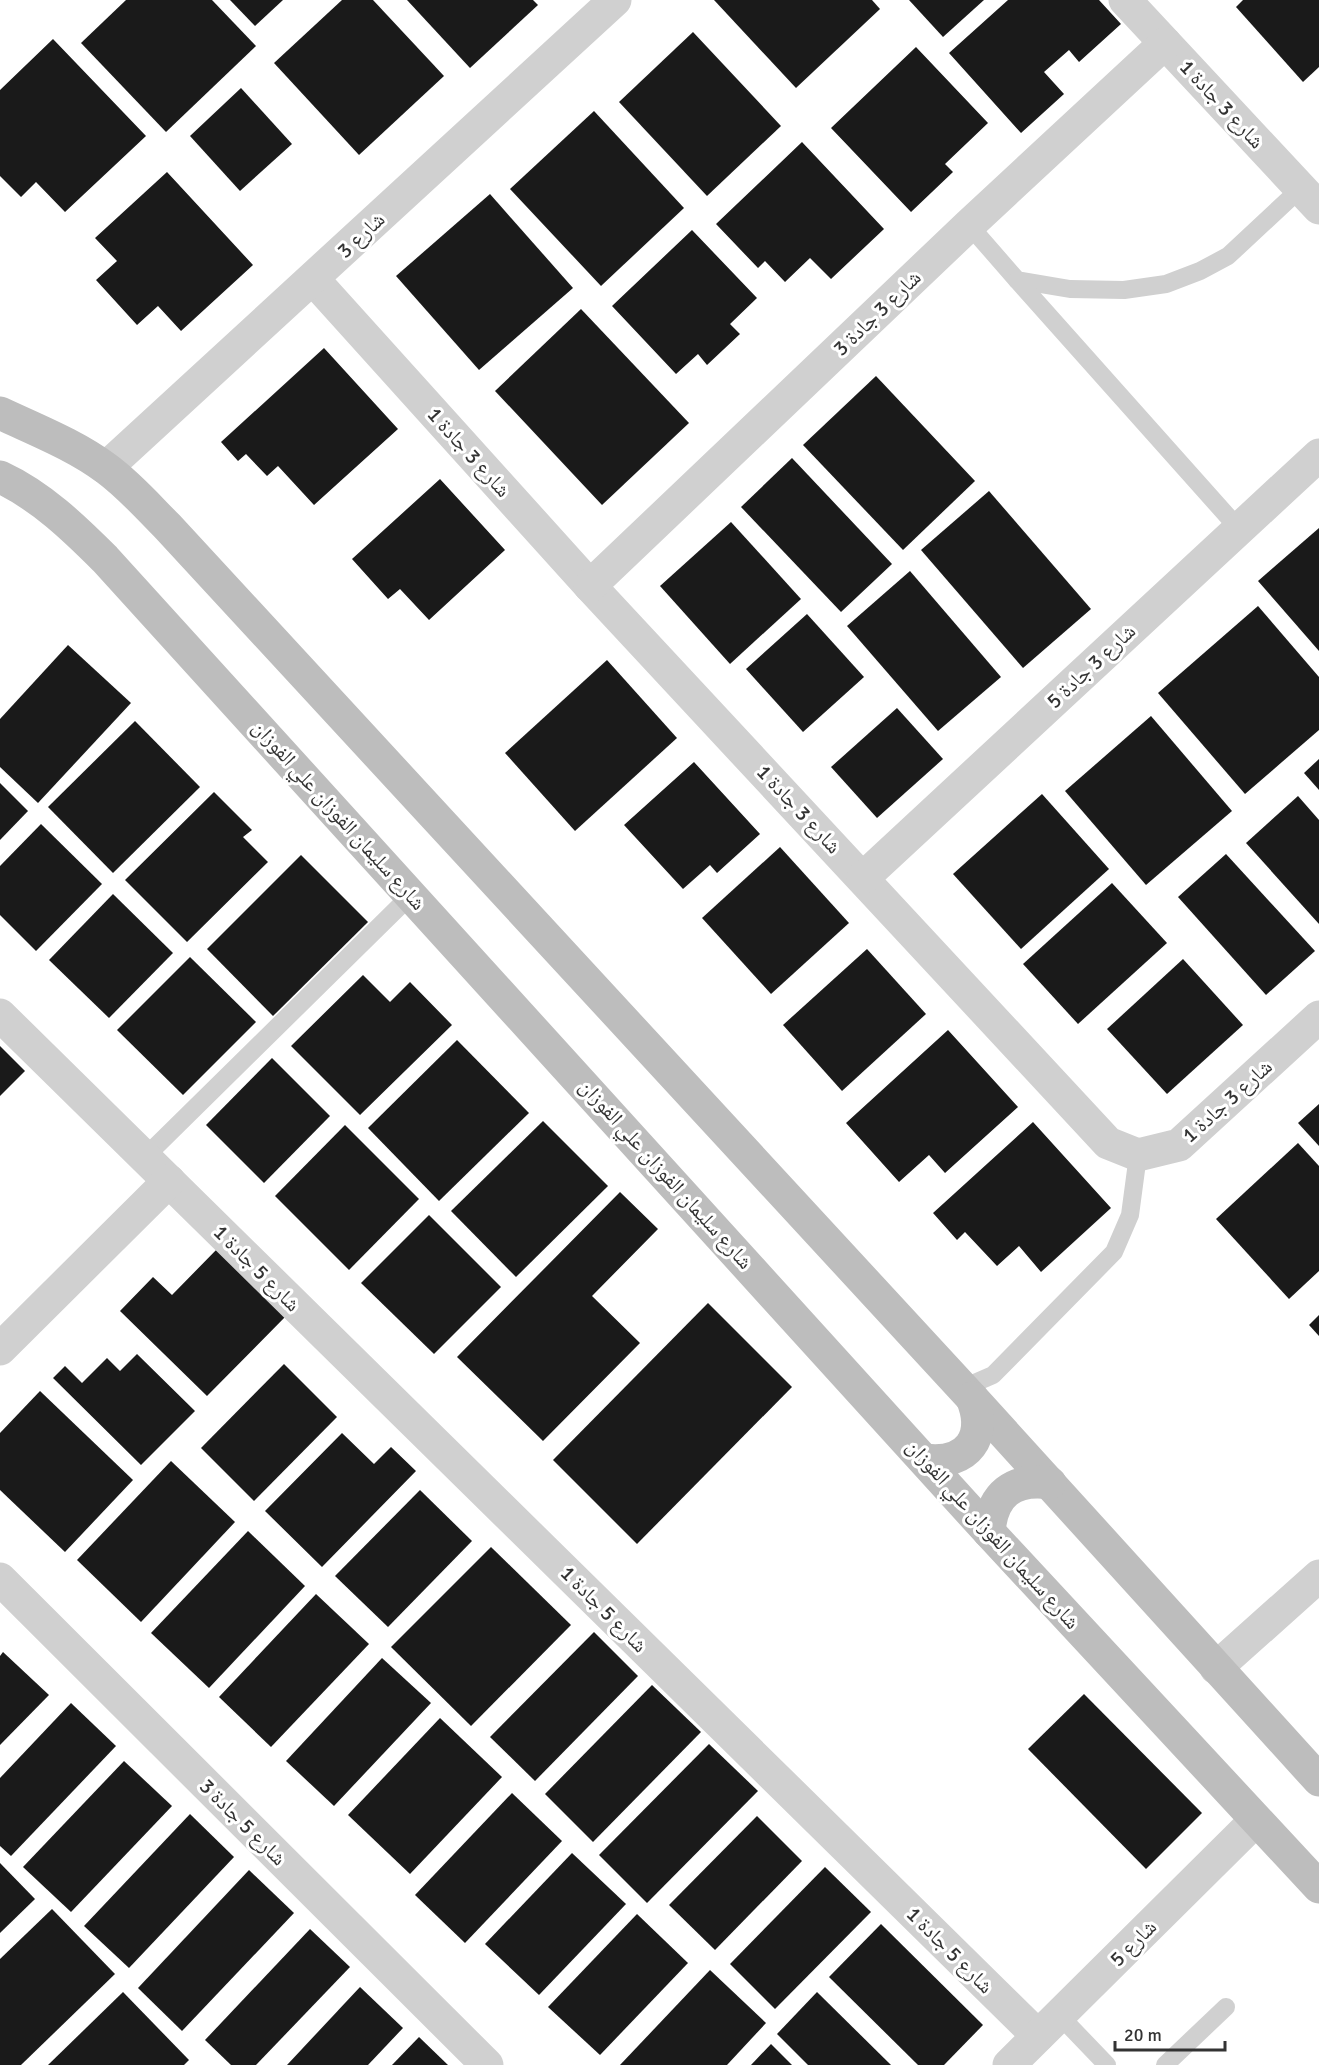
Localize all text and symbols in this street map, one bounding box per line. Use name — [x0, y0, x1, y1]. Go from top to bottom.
street label: شارع 3 جادة 1 — [1174, 54, 1270, 154]
street label: شارع 3 — [332, 206, 390, 264]
street label: شارع 3 جادة 3 — [828, 265, 926, 361]
street label: شارع 3 جادة 1 — [422, 402, 516, 502]
street label: شارع 3 جادة 5 — [1041, 618, 1141, 714]
street label: شارع سليمان الفوزان علي الفوزان — [244, 715, 431, 918]
street label: شارع 3 جادة 1 — [751, 759, 847, 859]
street label: شارع 3 جادة 1 — [1177, 1054, 1277, 1148]
street label: شارع سليمان الفوزان علي الفوزان — [571, 1074, 758, 1277]
street label: شارع 5 جادة 1 — [208, 1219, 306, 1317]
street label: شارع سليمان الفوزان علي الفوزان — [898, 1434, 1085, 1637]
street label: شارع 5 جادة 1 — [555, 1560, 653, 1658]
street label: شارع 5 جادة 3 — [194, 1773, 292, 1871]
street label: شارع 5 جادة 1 — [901, 1901, 999, 1999]
street label: شارع 5 — [1104, 1914, 1162, 1972]
scale bar — [1115, 2014, 1224, 2052]
text: 20 m — [1124, 2024, 1162, 2046]

